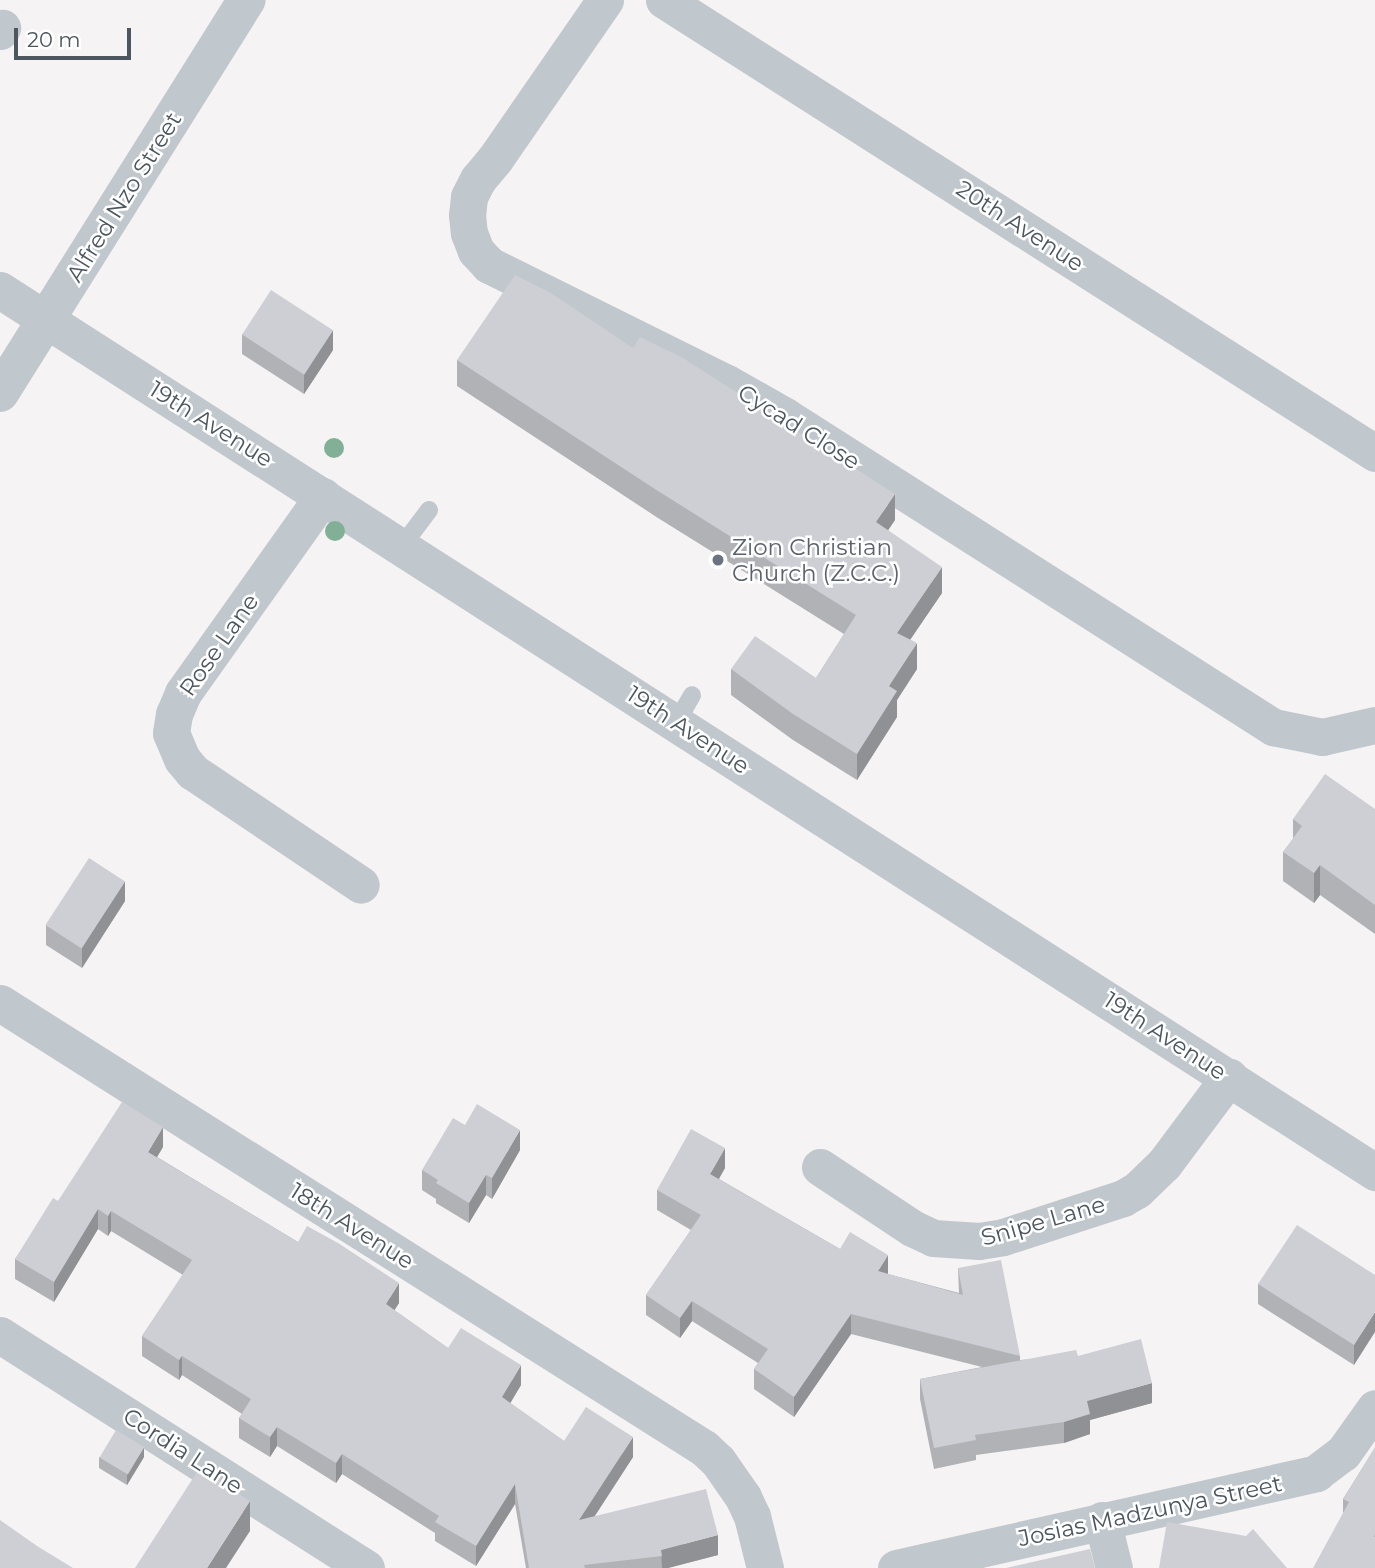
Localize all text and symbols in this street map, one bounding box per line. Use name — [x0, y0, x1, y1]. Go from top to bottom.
scale bar — [18, 14, 135, 58]
text: 20 m — [27, 27, 81, 52]
street label: Alfred Nzo Street — [61, 107, 187, 287]
street label: 20th Avenue — [951, 175, 1089, 277]
street label: 19th Avenue — [144, 375, 278, 473]
street label: Cycad Close — [733, 379, 865, 475]
place label: Zion Christian Church (Z.C.C.) — [732, 533, 900, 587]
marker: Zion Christian Church (Z.C.C.) — [710, 552, 726, 568]
street label: Rose Lane — [174, 588, 264, 702]
street label: 19th Avenue — [622, 680, 754, 780]
street label: 19th Avenue — [1099, 986, 1231, 1086]
street label: 18th Avenue — [285, 1177, 419, 1275]
street label: Snipe Lane — [978, 1190, 1108, 1252]
street label: Cordia Lane — [118, 1402, 248, 1500]
street label: Josias Madzunya Street — [1016, 1470, 1284, 1552]

